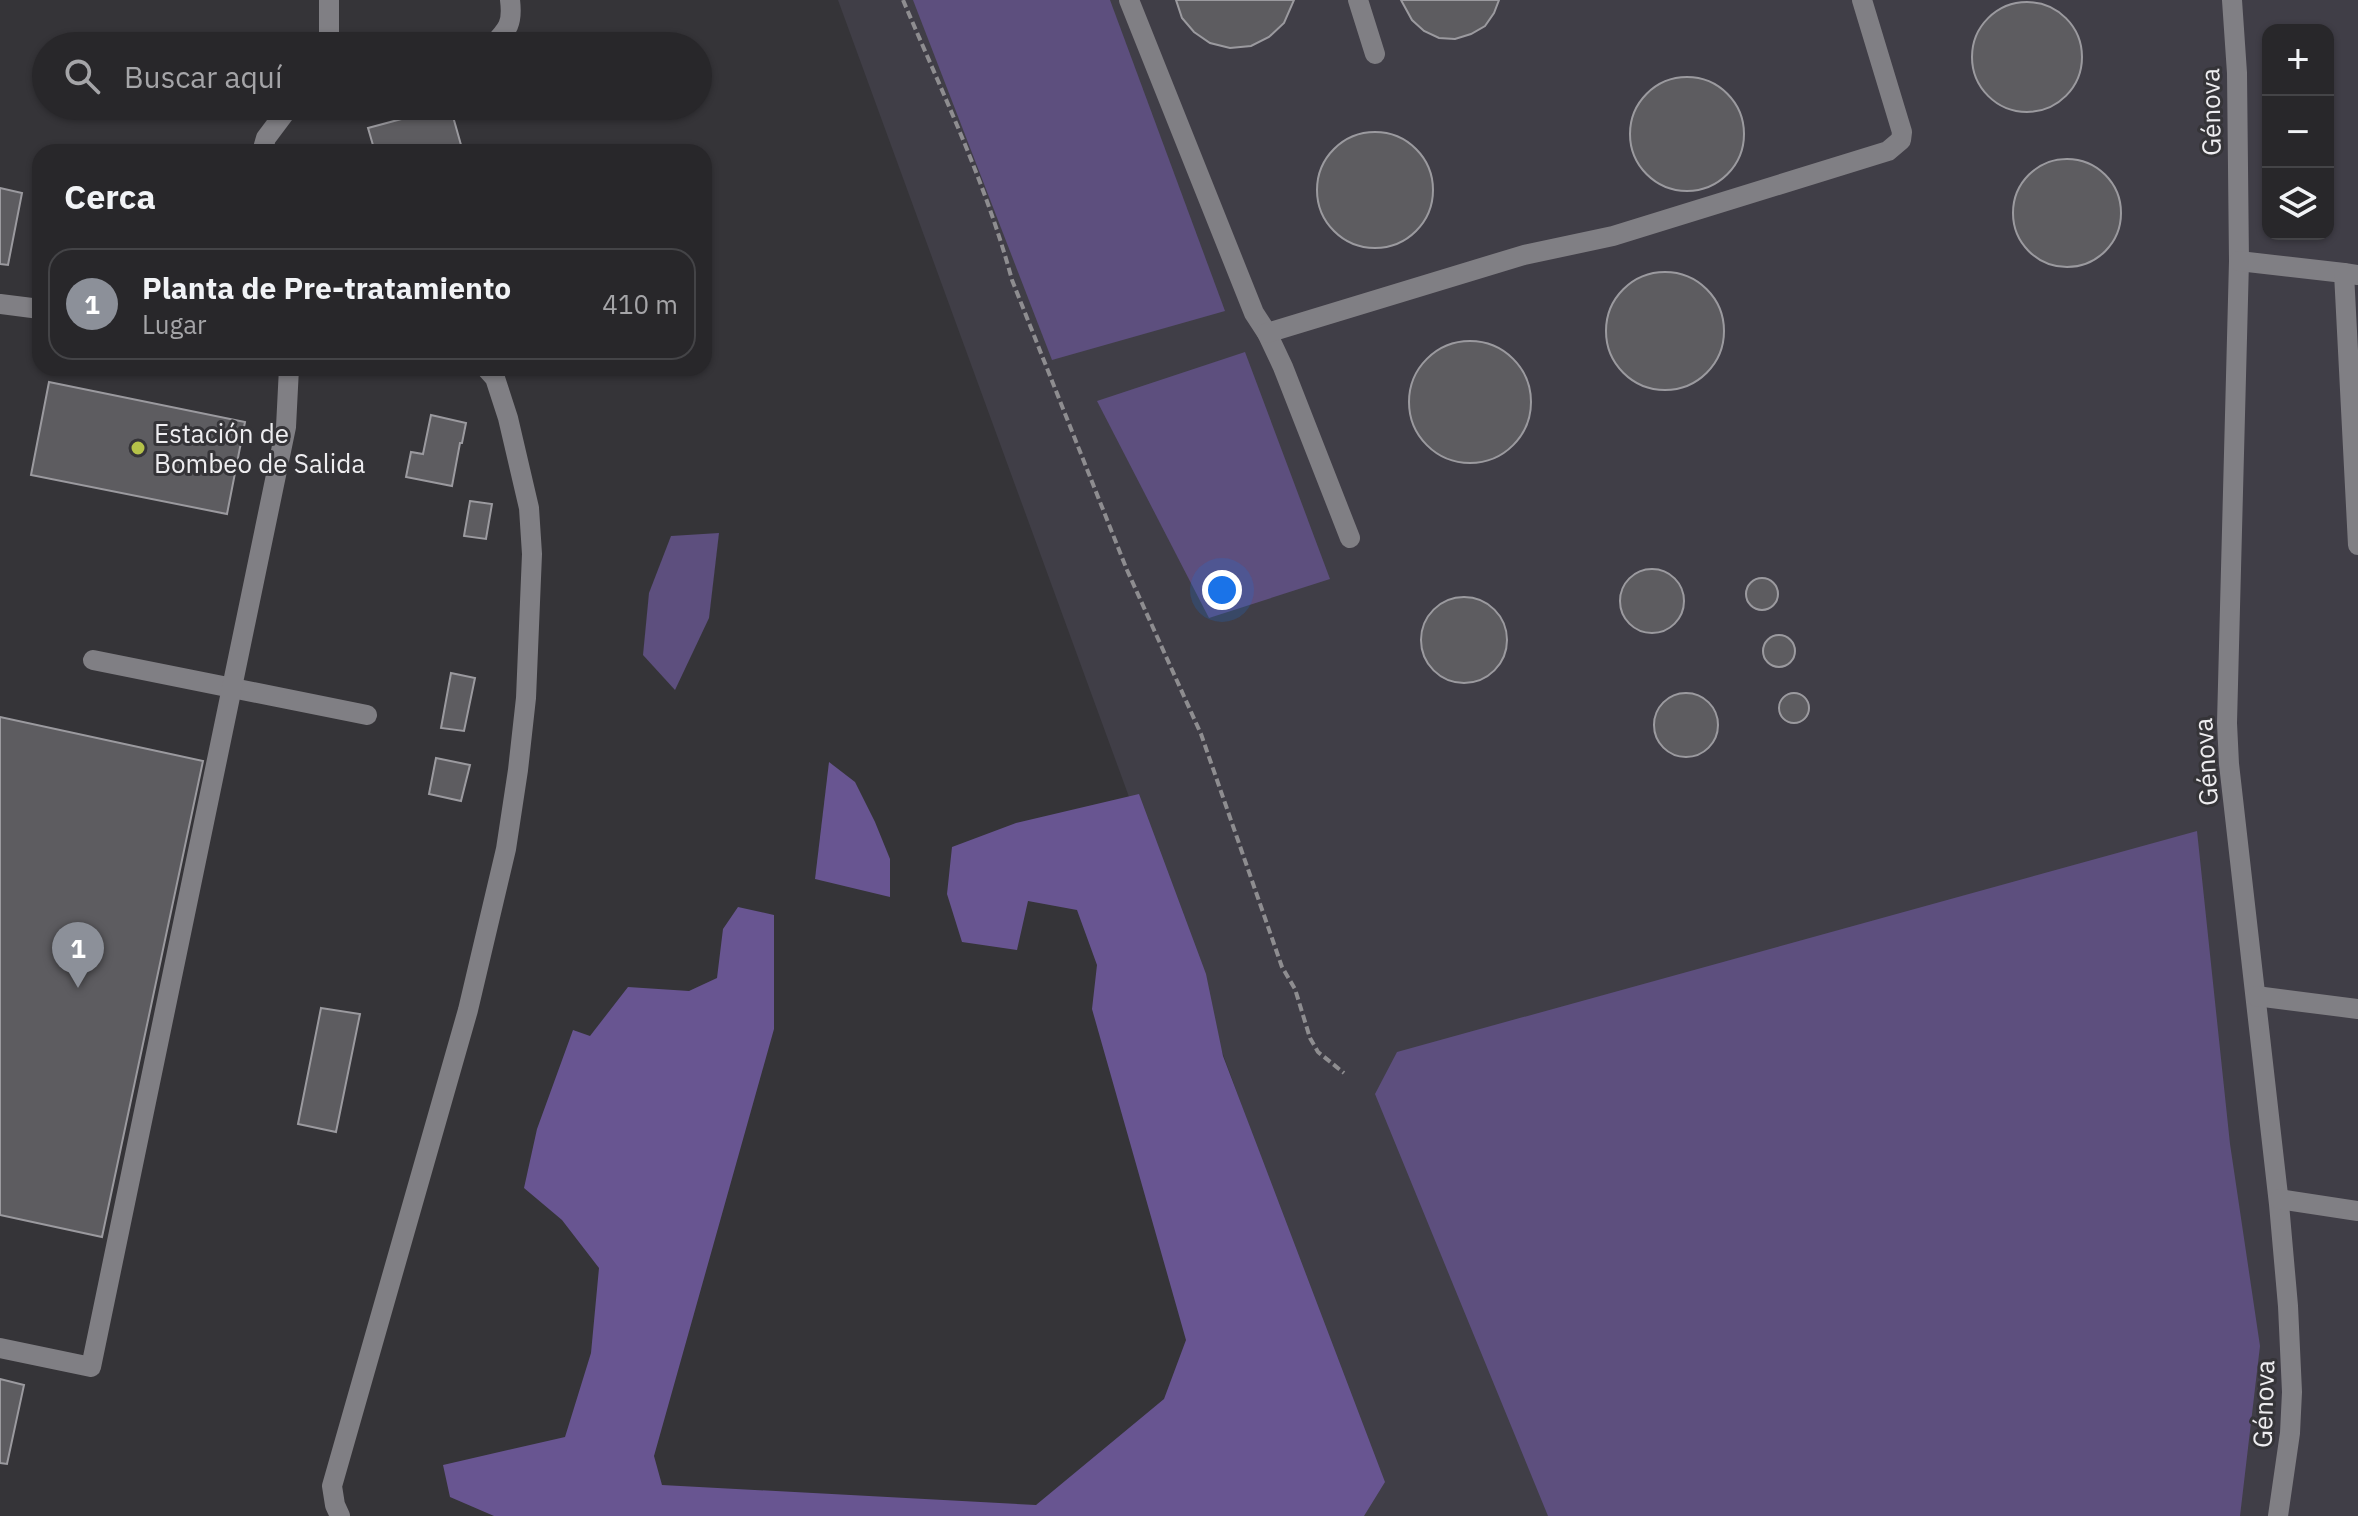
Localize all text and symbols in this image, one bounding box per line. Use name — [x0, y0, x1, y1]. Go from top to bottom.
map controls — [2262, 24, 2334, 240]
button: + — [2262, 24, 2334, 96]
search box — [32, 32, 712, 120]
icon: search — [60, 54, 104, 98]
text: Buscar aquí — [124, 57, 282, 96]
street label: Génova — [2192, 68, 2228, 156]
button: − — [2262, 96, 2334, 168]
button: layers — [2262, 168, 2334, 240]
text: Cerca — [64, 174, 156, 218]
text: Planta de Pre-tratamiento — [142, 268, 511, 307]
text: 1 — [84, 287, 100, 321]
text: 410 m — [602, 287, 678, 321]
text: Lugar — [142, 307, 207, 341]
place label: Estación de Bombeo de Salida — [154, 416, 365, 480]
marker: Estación de Bombeo de Salida — [129, 439, 147, 457]
your location — [1202, 570, 1242, 610]
street label: Génova — [2185, 717, 2225, 807]
pin: 1 — [52, 922, 104, 988]
street label: Génova — [2244, 1359, 2282, 1449]

